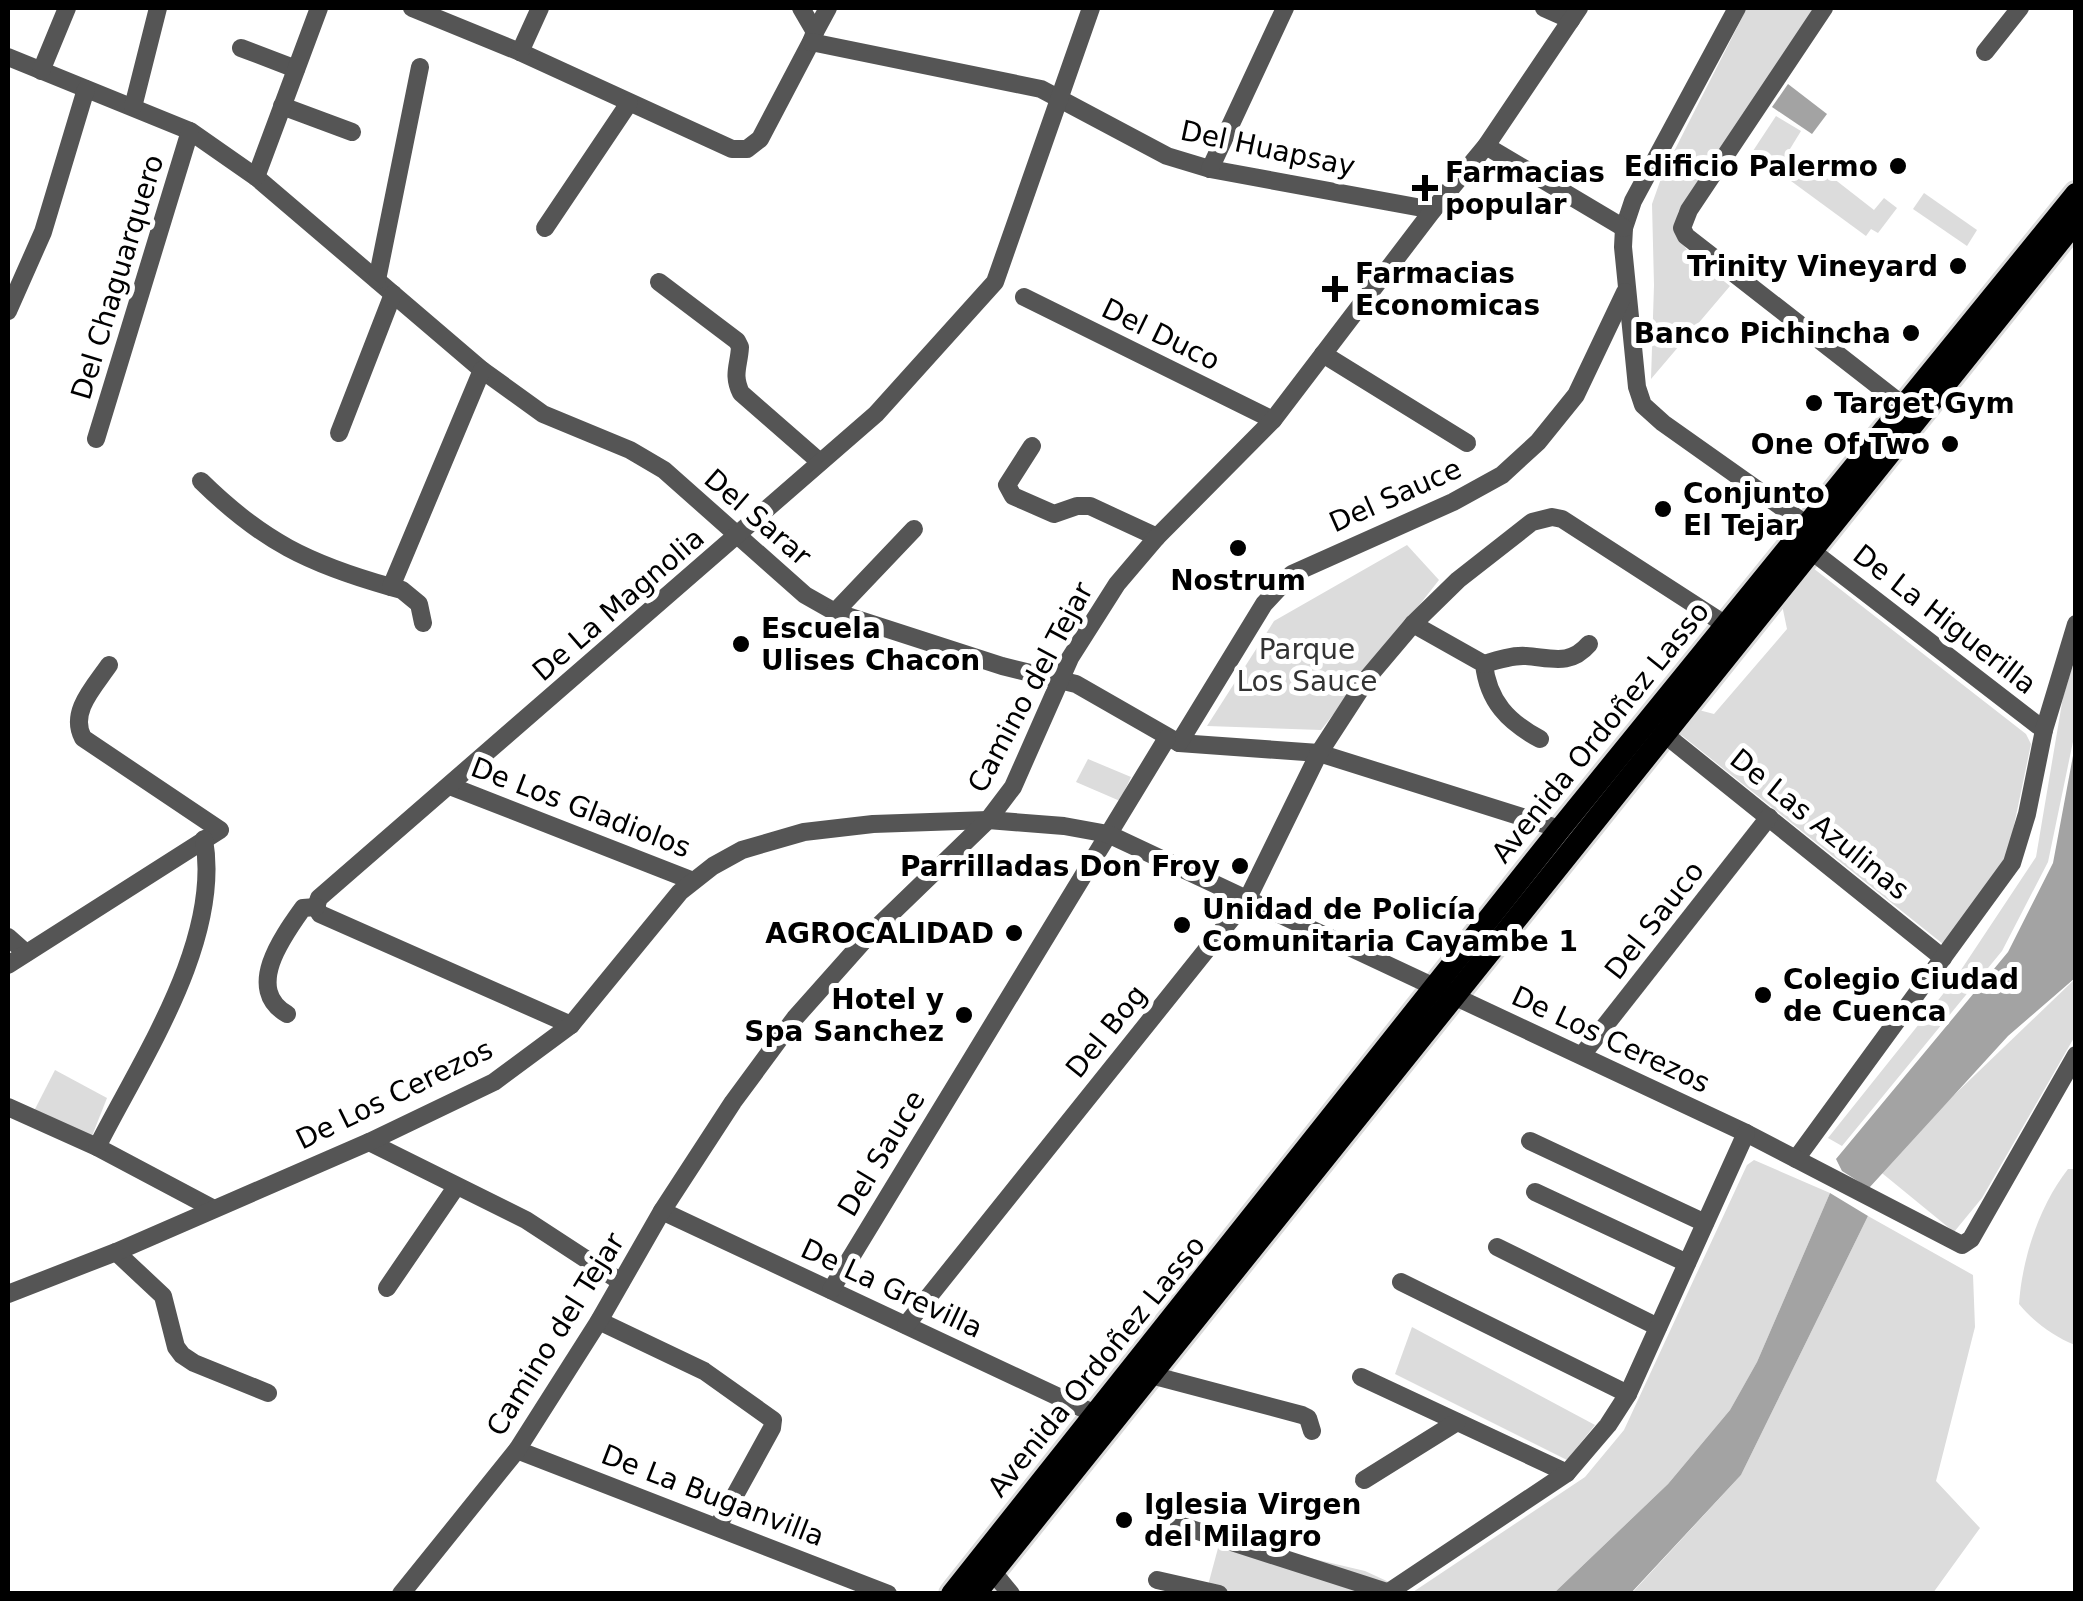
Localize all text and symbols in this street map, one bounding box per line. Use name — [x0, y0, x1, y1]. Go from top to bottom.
street label: Del Huapsay — [1178, 114, 1358, 183]
place label: Edificio Palermo — [1624, 150, 1878, 183]
street label: Del Chaguarquero — [65, 151, 170, 404]
marker: Edificio Palermo — [1887, 155, 1909, 177]
place label: Farmacias popular — [1445, 156, 1605, 221]
marker: Farmacias popular — [1414, 177, 1436, 199]
place label: Trinity Vineyard — [1687, 250, 1938, 283]
marker: Trinity Vineyard — [1947, 255, 1969, 277]
place label: Farmacias Economicas — [1355, 257, 1540, 322]
marker: Farmacias Economicas — [1324, 278, 1346, 300]
street label: Del Duco — [1096, 292, 1225, 377]
place label: Banco Pichincha — [1634, 317, 1891, 350]
marker: Banco Pichincha — [1900, 322, 1922, 344]
place label: Target Gym — [1834, 387, 2015, 420]
marker: Target Gym — [1803, 392, 1825, 414]
place label: One Of Two — [1751, 428, 1930, 461]
marker: One Of Two — [1939, 433, 1961, 455]
street label: Del Sauce — [1324, 452, 1466, 539]
street label: Del Sarar — [698, 462, 818, 573]
place label: Conjunto El Tejar — [1683, 477, 1825, 542]
marker: Conjunto El Tejar — [1652, 498, 1674, 520]
street label: De La Magnolia — [526, 521, 711, 688]
marker: Nostrum — [1227, 537, 1249, 559]
street label: De La Higuerilla — [1847, 538, 2043, 701]
place label: Nostrum — [1170, 564, 1306, 597]
street label: Camino del Tejar — [961, 576, 1100, 798]
street label: Avenida Ordoñez Lasso — [1485, 595, 1716, 869]
place label: Escuela Ulises Chacon — [761, 612, 980, 677]
marker: Escuela Ulises Chacon — [730, 633, 752, 655]
park label: Parque Los Sauce — [1236, 633, 1378, 698]
street label: De Las Azulinas — [1724, 742, 1916, 907]
street label: De Los Gladiolos — [467, 750, 695, 864]
place label: Parrilladas Don Froy — [900, 850, 1220, 883]
marker: Parrilladas Don Froy — [1229, 855, 1251, 877]
street label: Del Sauco — [1598, 855, 1711, 986]
place label: Unidad de Policía Comunitaria Cayambe 1 — [1202, 893, 1578, 958]
marker: Unidad de Policía Comunitaria Cayambe 1 — [1171, 914, 1193, 936]
place label: AGROCALIDAD — [765, 917, 994, 950]
marker: AGROCALIDAD — [1003, 922, 1025, 944]
place label: Colegio Ciudad de Cuenca — [1783, 963, 2019, 1028]
street label: Del Bog — [1059, 978, 1154, 1084]
street label: De Los Cerezos — [1507, 979, 1715, 1100]
place label: Hotel y Spa Sanchez — [744, 983, 944, 1048]
marker: Colegio Ciudad de Cuenca — [1752, 984, 1774, 1006]
marker: Hotel y Spa Sanchez — [953, 1004, 975, 1026]
street label: De Los Cerezos — [290, 1033, 498, 1156]
street label: Del Sauce — [831, 1084, 932, 1222]
street label: Camino del Tejar — [480, 1226, 631, 1442]
street label: Avenida Ordoñez Lasso — [981, 1229, 1212, 1503]
street label: De La Grevilla — [796, 1232, 988, 1345]
street label: De La Buganvilla — [597, 1438, 829, 1553]
place label: Iglesia Virgen del Milagro — [1144, 1488, 1362, 1553]
marker: Iglesia Virgen del Milagro — [1113, 1509, 1135, 1531]

